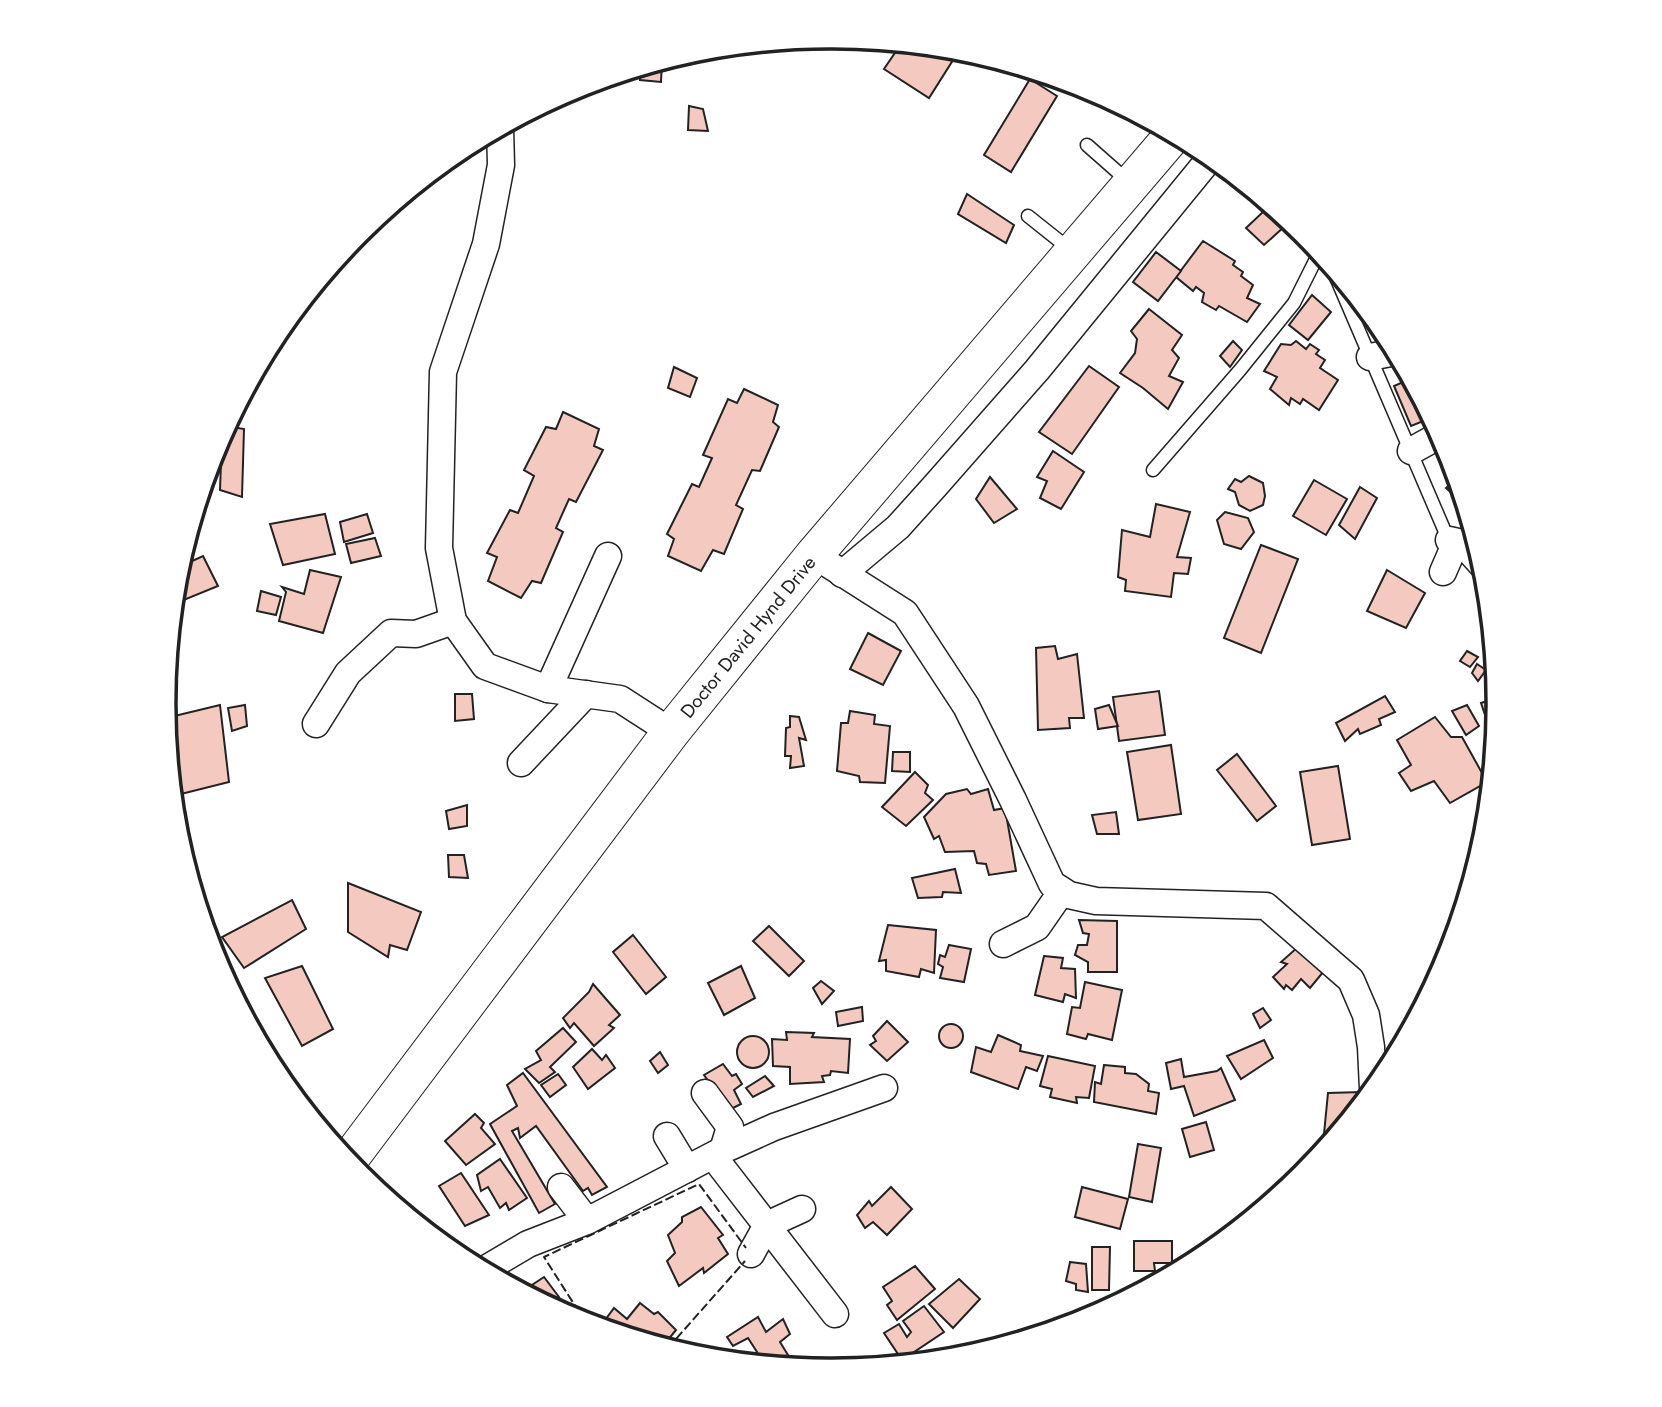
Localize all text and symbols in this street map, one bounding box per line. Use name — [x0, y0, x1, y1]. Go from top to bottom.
street label: Doctor David Hynd Drive — [674, 550, 822, 724]

